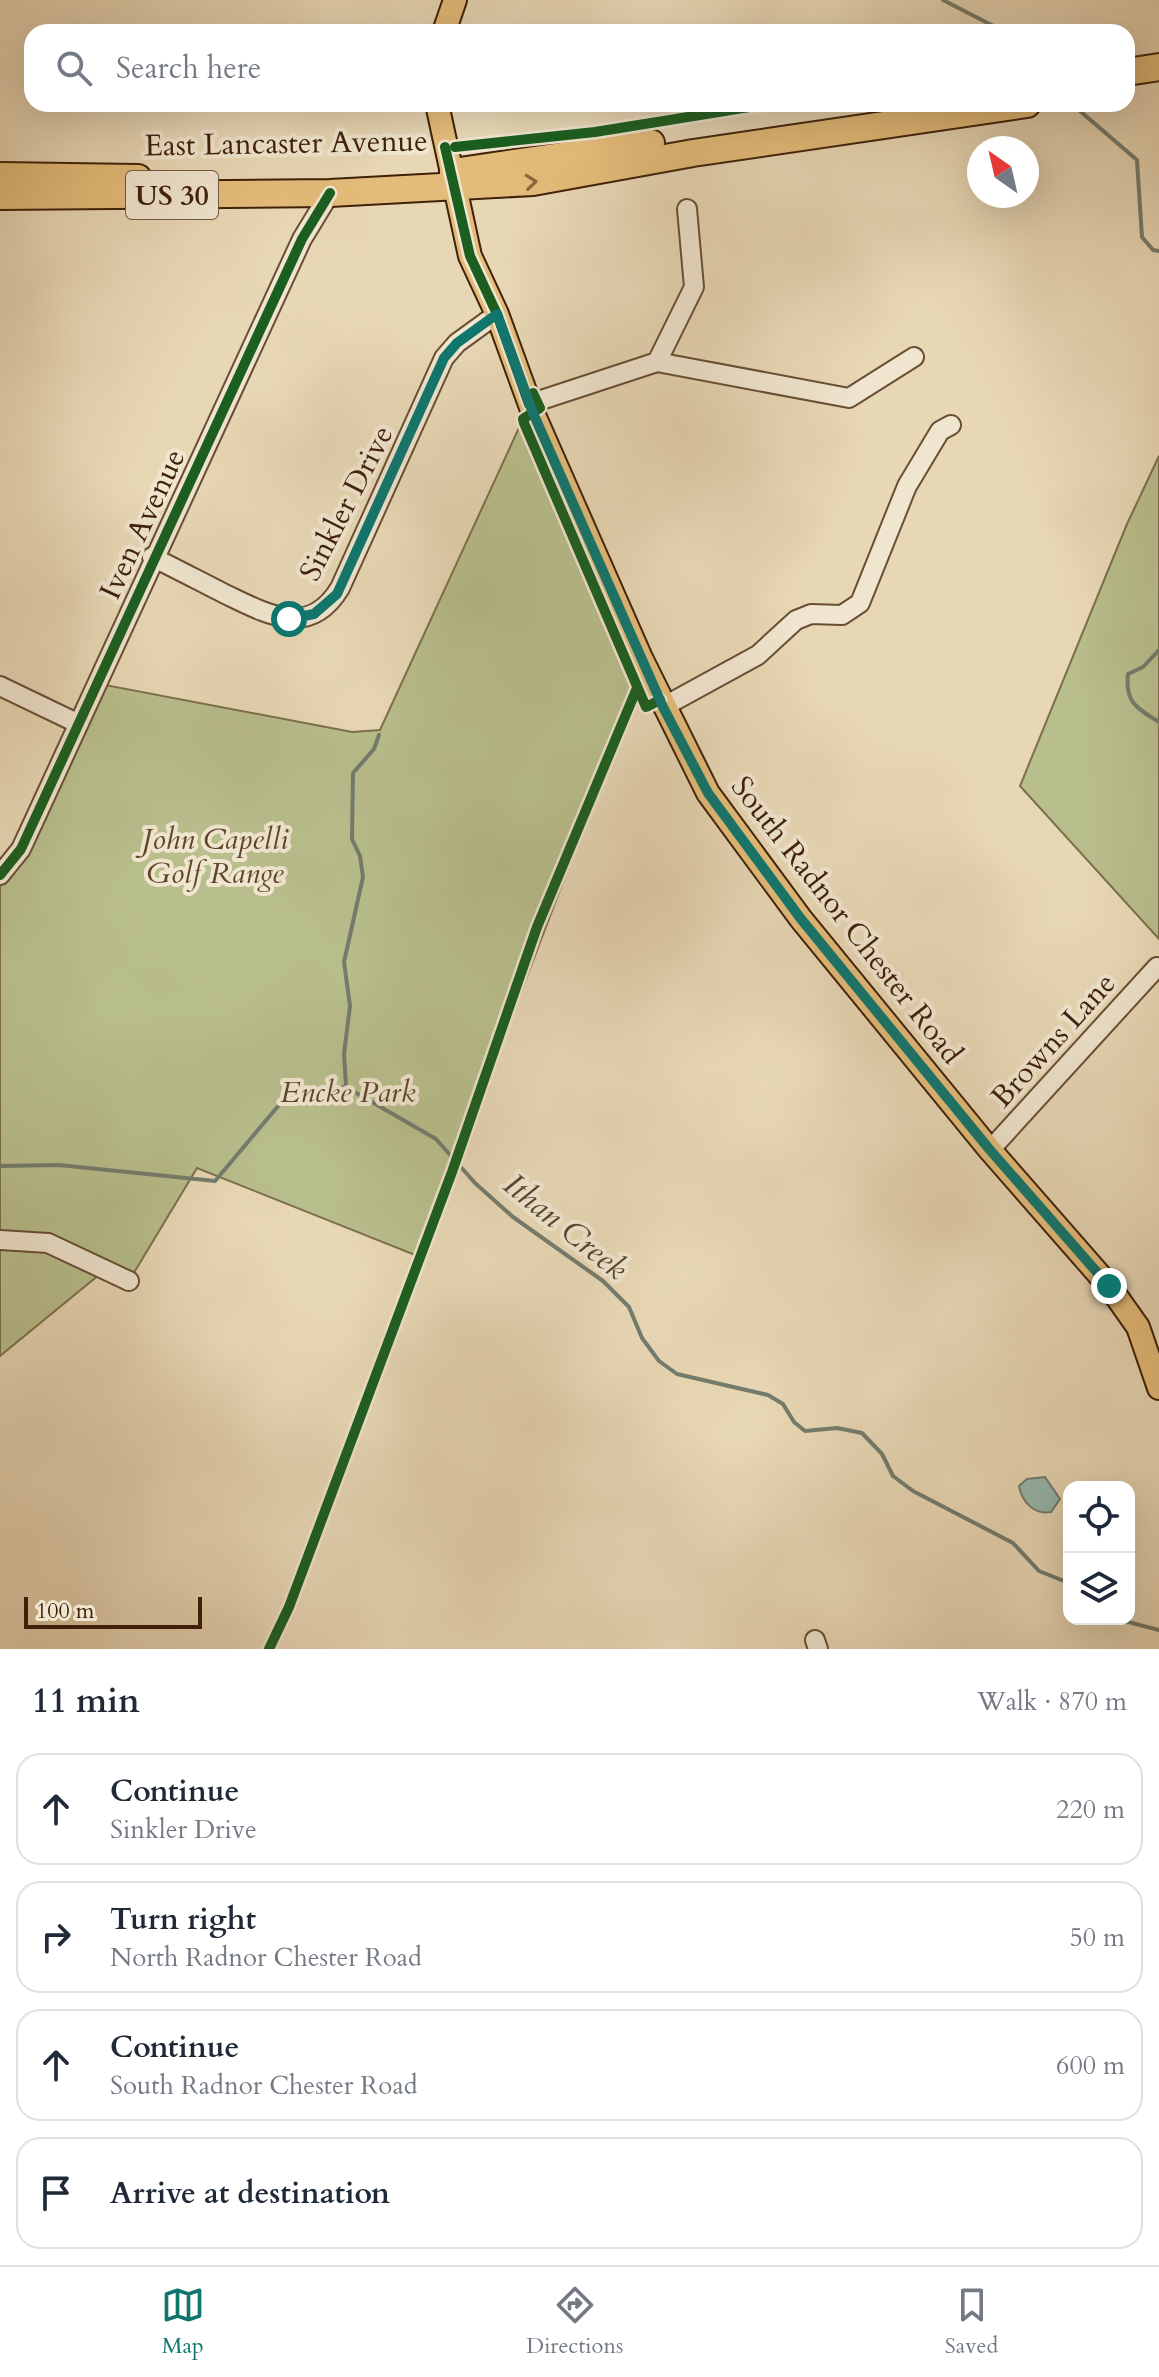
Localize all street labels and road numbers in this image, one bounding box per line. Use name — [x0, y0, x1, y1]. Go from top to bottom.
street label: East Lancaster Avenue — [144, 121, 428, 166]
road number: US 30 — [126, 171, 218, 219]
street label: Sinkler Drive — [290, 418, 403, 588]
street label: Iven Avenue — [90, 442, 195, 606]
street label: South Radnor Chester Road — [721, 768, 972, 1073]
street label: Browns Lane — [982, 964, 1125, 1117]

